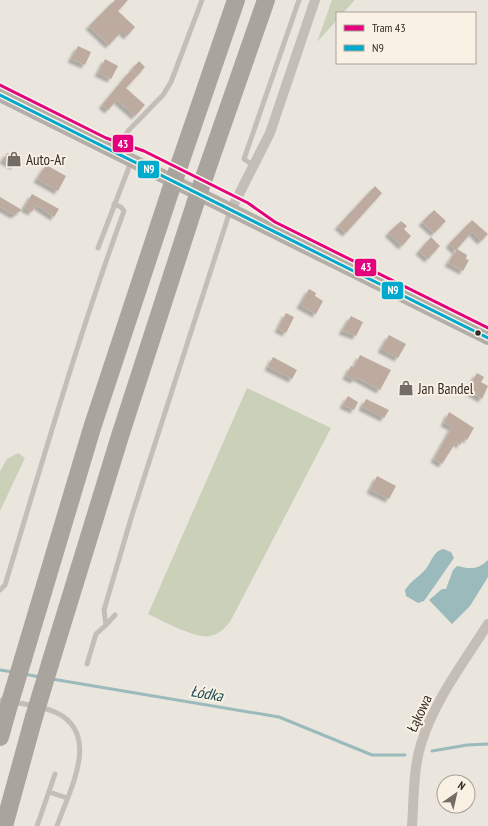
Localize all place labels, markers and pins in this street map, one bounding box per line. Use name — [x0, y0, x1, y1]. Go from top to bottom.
shop icon: Auto-Ar — [5, 150, 23, 168]
place label: Auto-Ar — [26, 150, 66, 169]
unlabelled marker — [473, 328, 483, 338]
shop icon: Jan Bandel — [397, 379, 415, 397]
place label: Jan Bandel — [417, 379, 474, 398]

